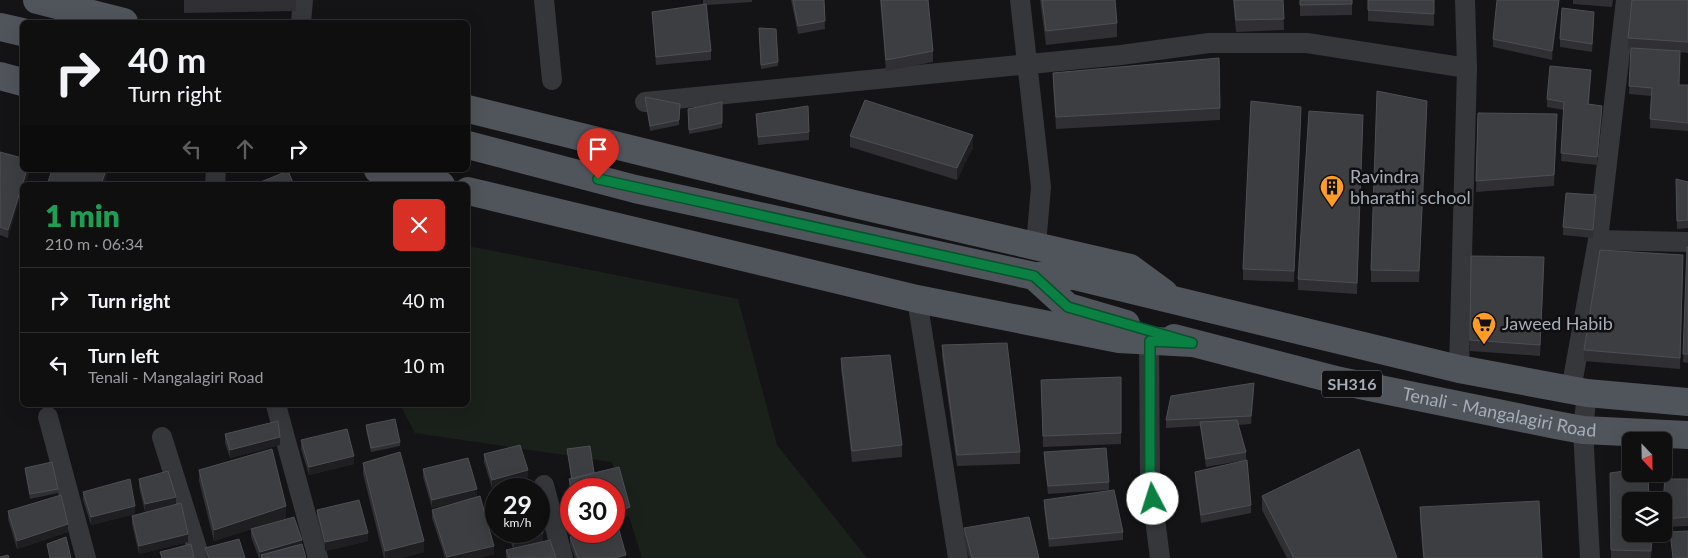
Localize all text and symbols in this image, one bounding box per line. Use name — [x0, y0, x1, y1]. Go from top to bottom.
text: 40 m — [128, 38, 206, 80]
icon: right — [45, 40, 110, 105]
text: Turn right — [128, 80, 222, 107]
pin — [577, 128, 619, 179]
icon: left — [178, 135, 206, 163]
icon: ahead — [231, 135, 259, 163]
icon: right — [284, 135, 312, 163]
icon: arrive — [584, 135, 612, 163]
place label: Ravindra bharathi school — [1350, 165, 1471, 208]
building icon: Ravindra bharathi school — [1319, 174, 1345, 208]
text: 1 min — [45, 197, 120, 233]
button: close — [393, 199, 445, 251]
text: 210 m · 06:34 — [45, 234, 144, 253]
icon: right — [45, 286, 73, 314]
text: Turn right — [88, 289, 170, 312]
text: 40 m — [402, 289, 445, 312]
supermarket icon: Jaweed Habib — [1471, 311, 1497, 345]
place label: Jaweed Habib — [1502, 312, 1613, 334]
text: Turn left — [88, 344, 159, 367]
icon: left — [45, 351, 73, 379]
text: 10 m — [402, 354, 445, 377]
text: Tenali - Mangalagiri Road — [88, 367, 263, 386]
road number: SH316 — [1322, 370, 1382, 398]
street label: Tenali - Mangalagiri Road — [1400, 382, 1597, 441]
north arrow — [1622, 432, 1672, 482]
map controls — [1622, 432, 1672, 542]
position arrow — [1126, 472, 1178, 524]
speed limit sign: 30 — [560, 478, 625, 543]
text: 29 — [503, 489, 532, 519]
button: layers — [1622, 492, 1672, 542]
text: km/h — [503, 515, 532, 530]

